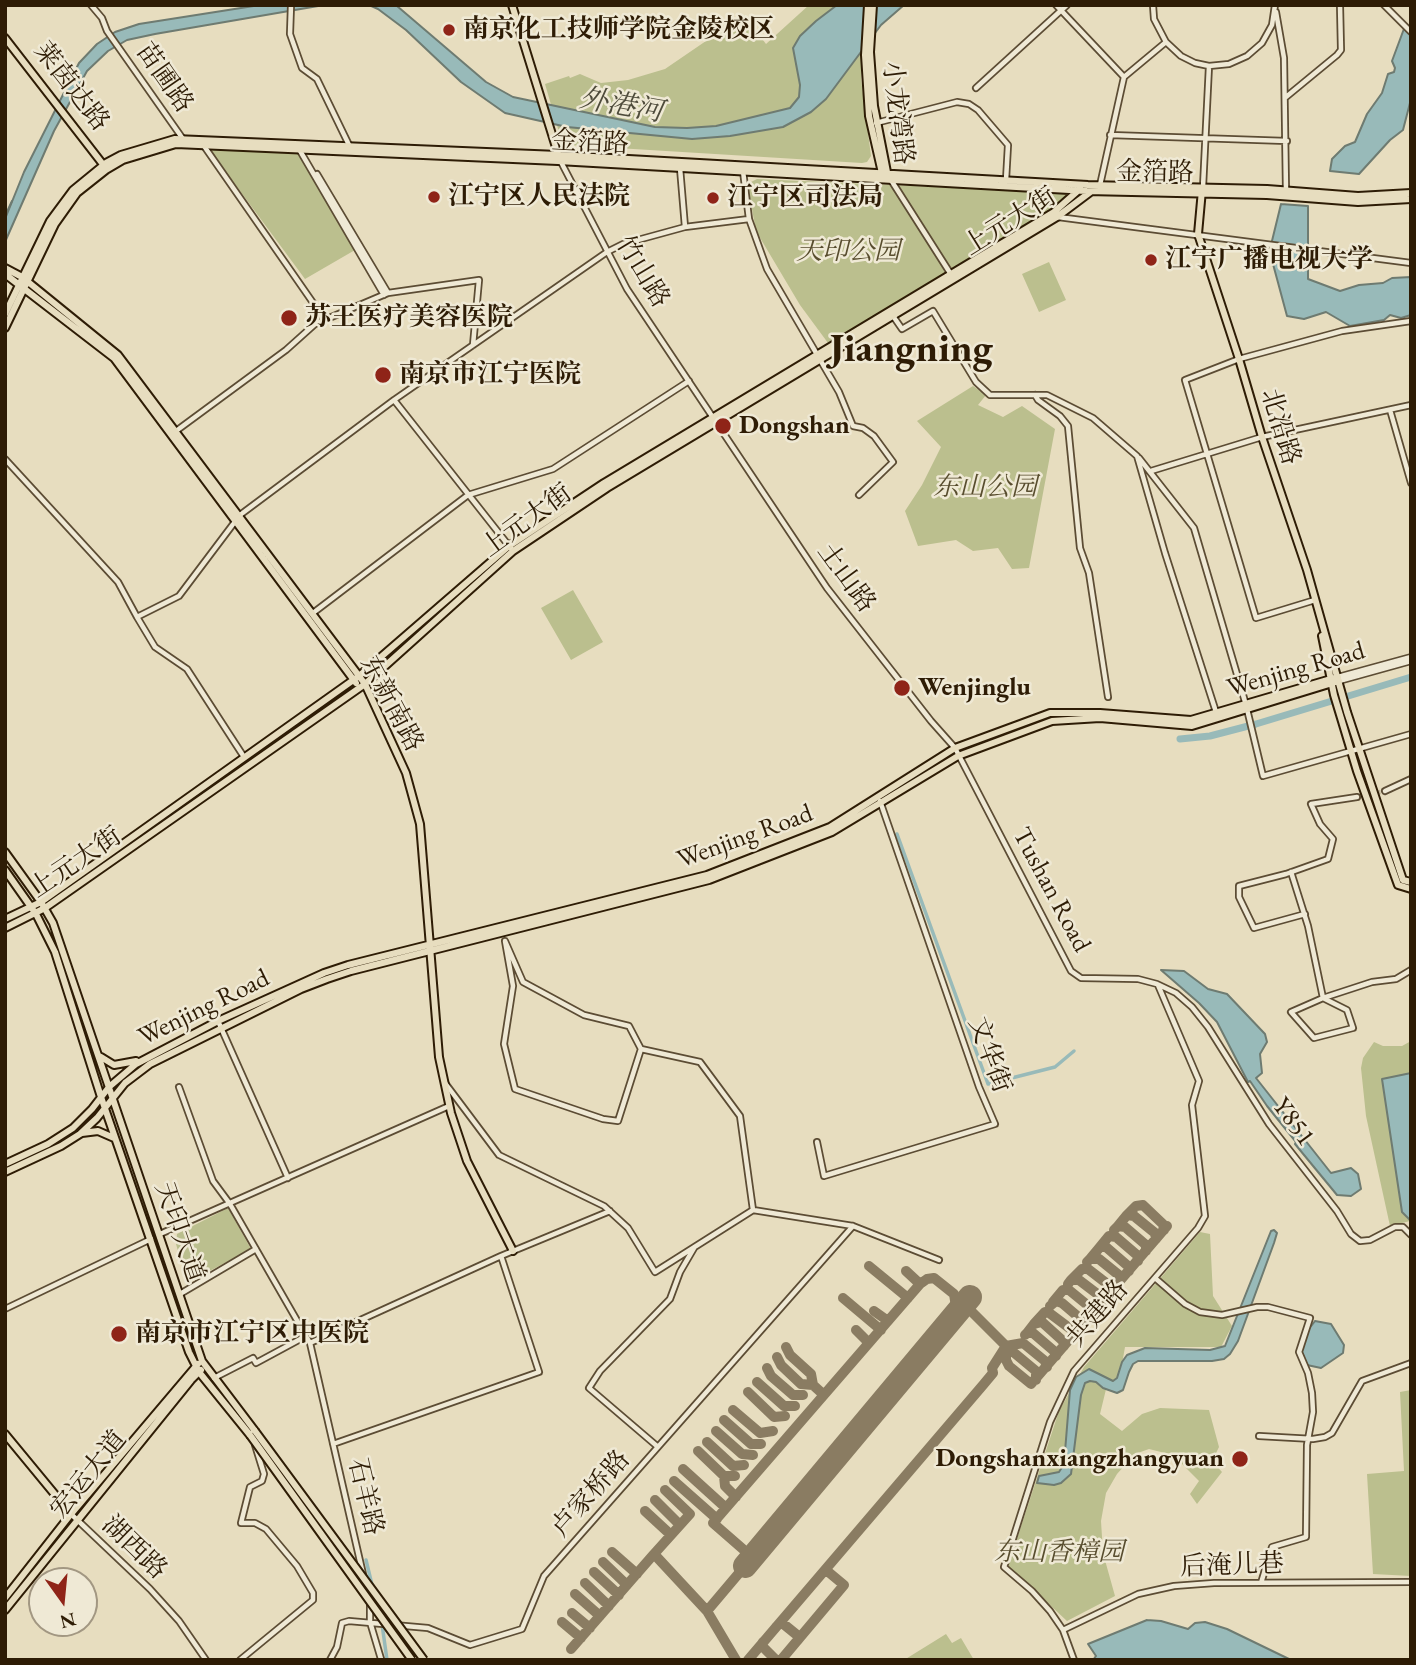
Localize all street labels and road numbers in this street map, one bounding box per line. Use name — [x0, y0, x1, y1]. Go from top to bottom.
street label: 莱茵达路 — [27, 36, 115, 138]
street label: 苗圃路 — [129, 37, 199, 119]
street label: 小龙湾路 — [875, 59, 919, 167]
street label: 金箔路 — [550, 125, 630, 161]
street label: 金箔路 — [1116, 157, 1194, 189]
street label: 上元大街 — [958, 181, 1062, 263]
street label: 竹山路 — [609, 231, 675, 313]
street label: 北沿路 — [1254, 385, 1306, 469]
street label: 上元大街 — [476, 478, 578, 564]
street label: 土山路 — [810, 537, 882, 619]
street label: Wenjing Road — [1223, 635, 1369, 705]
street label: 东新南路 — [353, 651, 429, 757]
street label: Wenjing Road — [673, 798, 817, 876]
street label: 上元大街 — [24, 821, 128, 905]
street label: Tushan Road — [1005, 822, 1097, 958]
street label: Wenjing Road — [133, 963, 275, 1053]
street label: 文华街 — [961, 1013, 1017, 1097]
street label: Y851 — [1265, 1092, 1321, 1152]
street label: 天印大道 — [147, 1178, 211, 1286]
street label: 共建路 — [1061, 1274, 1135, 1354]
street label: 宏运大道 — [44, 1425, 134, 1525]
street label: 卢家桥路 — [545, 1445, 637, 1543]
street label: 石羊路 — [341, 1455, 389, 1539]
street label: 湖西路 — [95, 1510, 173, 1586]
street label: 后淹儿巷 — [1179, 1549, 1285, 1583]

